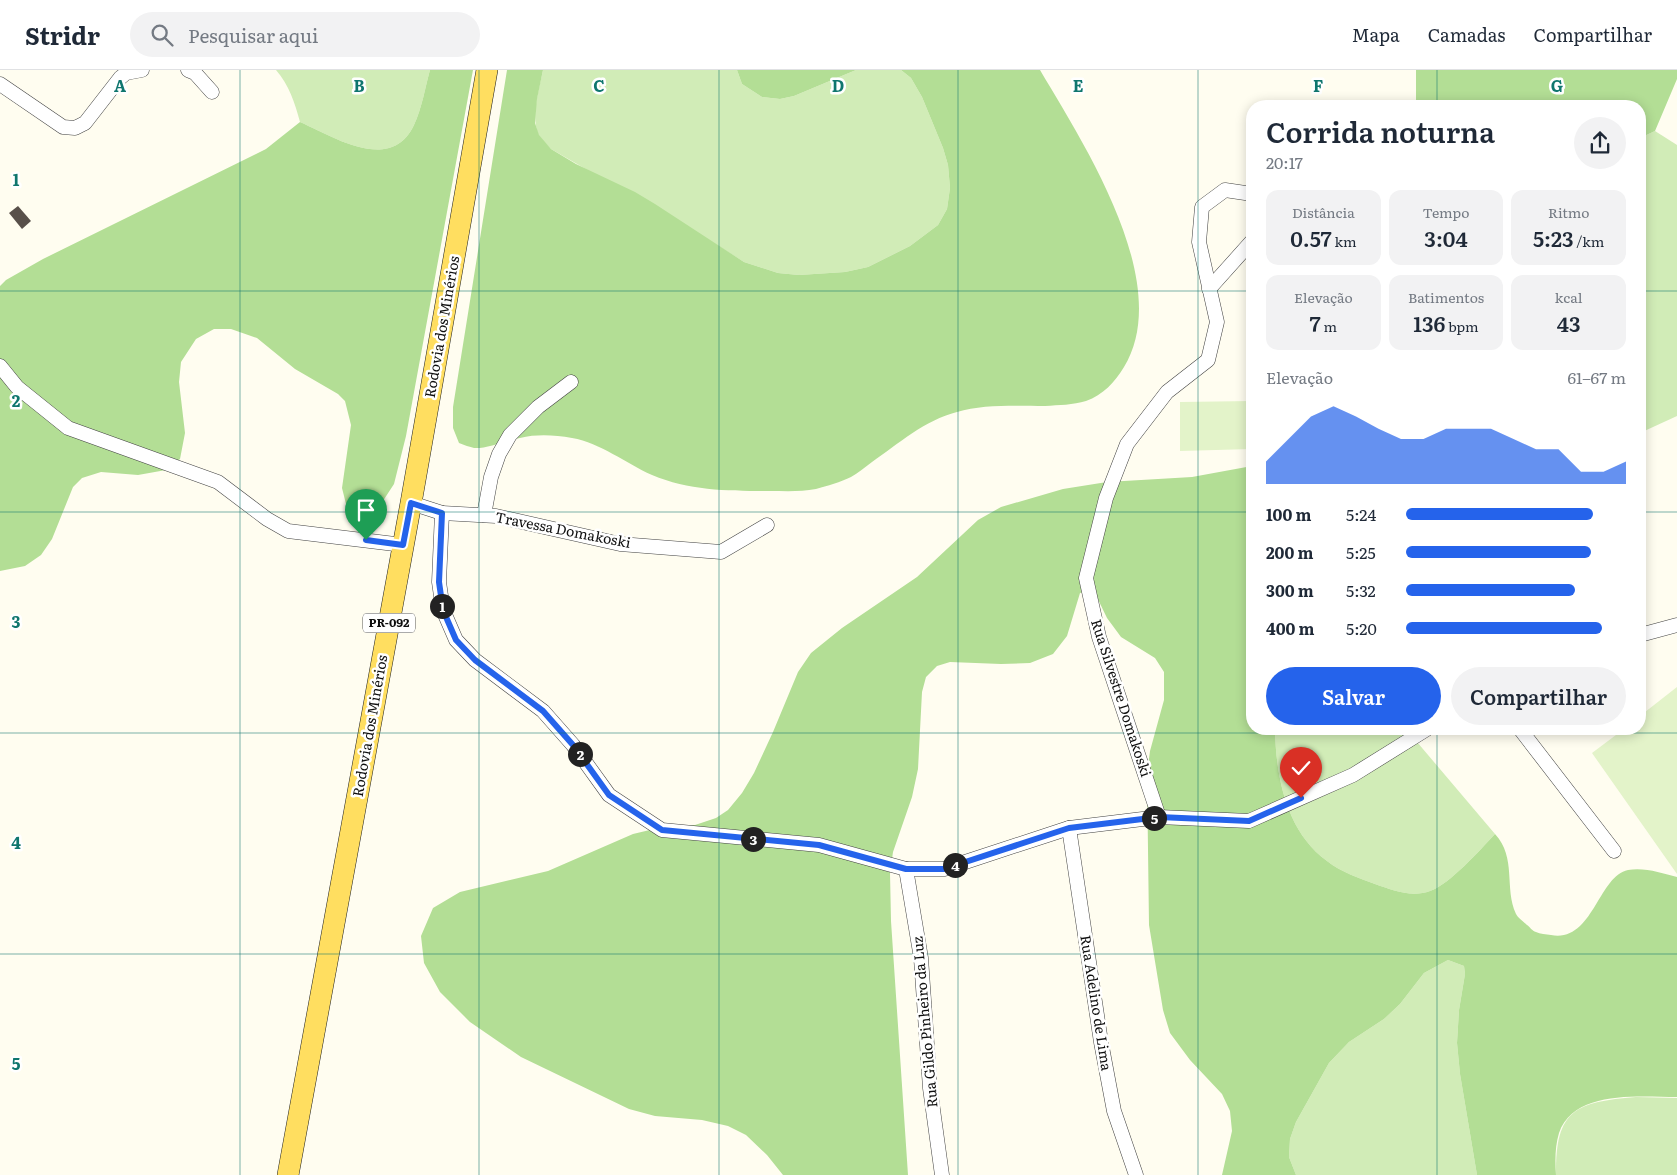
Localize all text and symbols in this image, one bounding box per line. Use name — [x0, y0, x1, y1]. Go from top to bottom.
search box — [130, 12, 480, 57]
text: Stridr — [25, 17, 100, 52]
icon: search — [148, 21, 176, 49]
text: Pesquisar aqui — [188, 21, 318, 49]
text: Mapa — [1352, 21, 1400, 48]
text: Camadas — [1428, 21, 1505, 48]
text: Compartilhar — [1533, 21, 1652, 48]
text: A — [114, 73, 126, 97]
text: B — [353, 73, 365, 97]
text: C — [593, 73, 605, 97]
text: D — [832, 73, 844, 97]
text: E — [1073, 73, 1084, 97]
text: F — [1313, 73, 1323, 97]
text: G — [1551, 73, 1563, 97]
text: Corrida noturna — [1266, 110, 1495, 152]
button: share — [1574, 117, 1626, 169]
text: 20:17 — [1266, 150, 1303, 174]
text: 1 — [13, 167, 20, 191]
text: Distância — [1292, 202, 1355, 222]
text: Tempo — [1423, 202, 1469, 222]
text: Ritmo — [1548, 202, 1589, 222]
text: 0.57 — [1290, 222, 1332, 253]
text: 3:04 — [1424, 222, 1468, 253]
text: 5:23 — [1533, 222, 1574, 253]
text: km — [1332, 231, 1356, 251]
text: /km — [1574, 231, 1604, 251]
street label: Rodovia dos Minérios — [419, 254, 463, 399]
text: Elevação — [1294, 287, 1353, 307]
text: Batimentos — [1408, 287, 1484, 307]
text: kcal — [1555, 287, 1582, 307]
text: 7 — [1310, 307, 1321, 338]
text: 136 — [1413, 307, 1445, 338]
text: 43 — [1557, 307, 1581, 338]
text: m — [1321, 316, 1337, 336]
text: bpm — [1445, 316, 1479, 336]
text: Elevação — [1266, 365, 1333, 389]
text: 61–67 m — [1567, 365, 1626, 389]
text: 2 — [12, 388, 21, 412]
pin — [345, 489, 387, 540]
icon: arrive — [352, 496, 380, 524]
text: 100 m — [1266, 502, 1312, 526]
text: 5:24 — [1346, 502, 1376, 526]
street label: Travessa Domakoski — [494, 506, 633, 552]
text: 200 m — [1266, 540, 1313, 564]
text: 5:25 — [1346, 540, 1376, 564]
text: 300 m — [1266, 578, 1314, 602]
text: 5:32 — [1346, 578, 1376, 602]
pin: 1 — [430, 594, 454, 618]
text: 1 — [440, 596, 445, 616]
text: 3 — [12, 609, 21, 633]
road number: PR-092 — [363, 614, 415, 632]
street label: Rua Silvestre Domakoski — [1087, 616, 1157, 780]
text: 400 m — [1266, 616, 1315, 640]
text: 5:20 — [1346, 616, 1377, 640]
street label: Rodovia dos Minérios — [347, 653, 391, 798]
button: Salvar — [1266, 667, 1441, 725]
button: Compartilhar — [1451, 667, 1626, 725]
pin: 2 — [568, 742, 592, 766]
text: 2 — [577, 744, 584, 764]
pin — [1280, 747, 1322, 798]
icon: check — [1287, 754, 1315, 782]
pin: 5 — [1142, 806, 1166, 830]
text: 5 — [1151, 808, 1158, 828]
pin: 3 — [740, 826, 766, 852]
text: 3 — [750, 829, 757, 849]
text: 4 — [11, 830, 21, 854]
pin: 4 — [942, 852, 968, 878]
text: 4 — [951, 855, 960, 875]
street label: Rua Adelino de Lima — [1076, 934, 1118, 1073]
street label: Rua Gildo Pinheiro da Luz — [907, 935, 941, 1109]
text: 5 — [12, 1051, 21, 1075]

